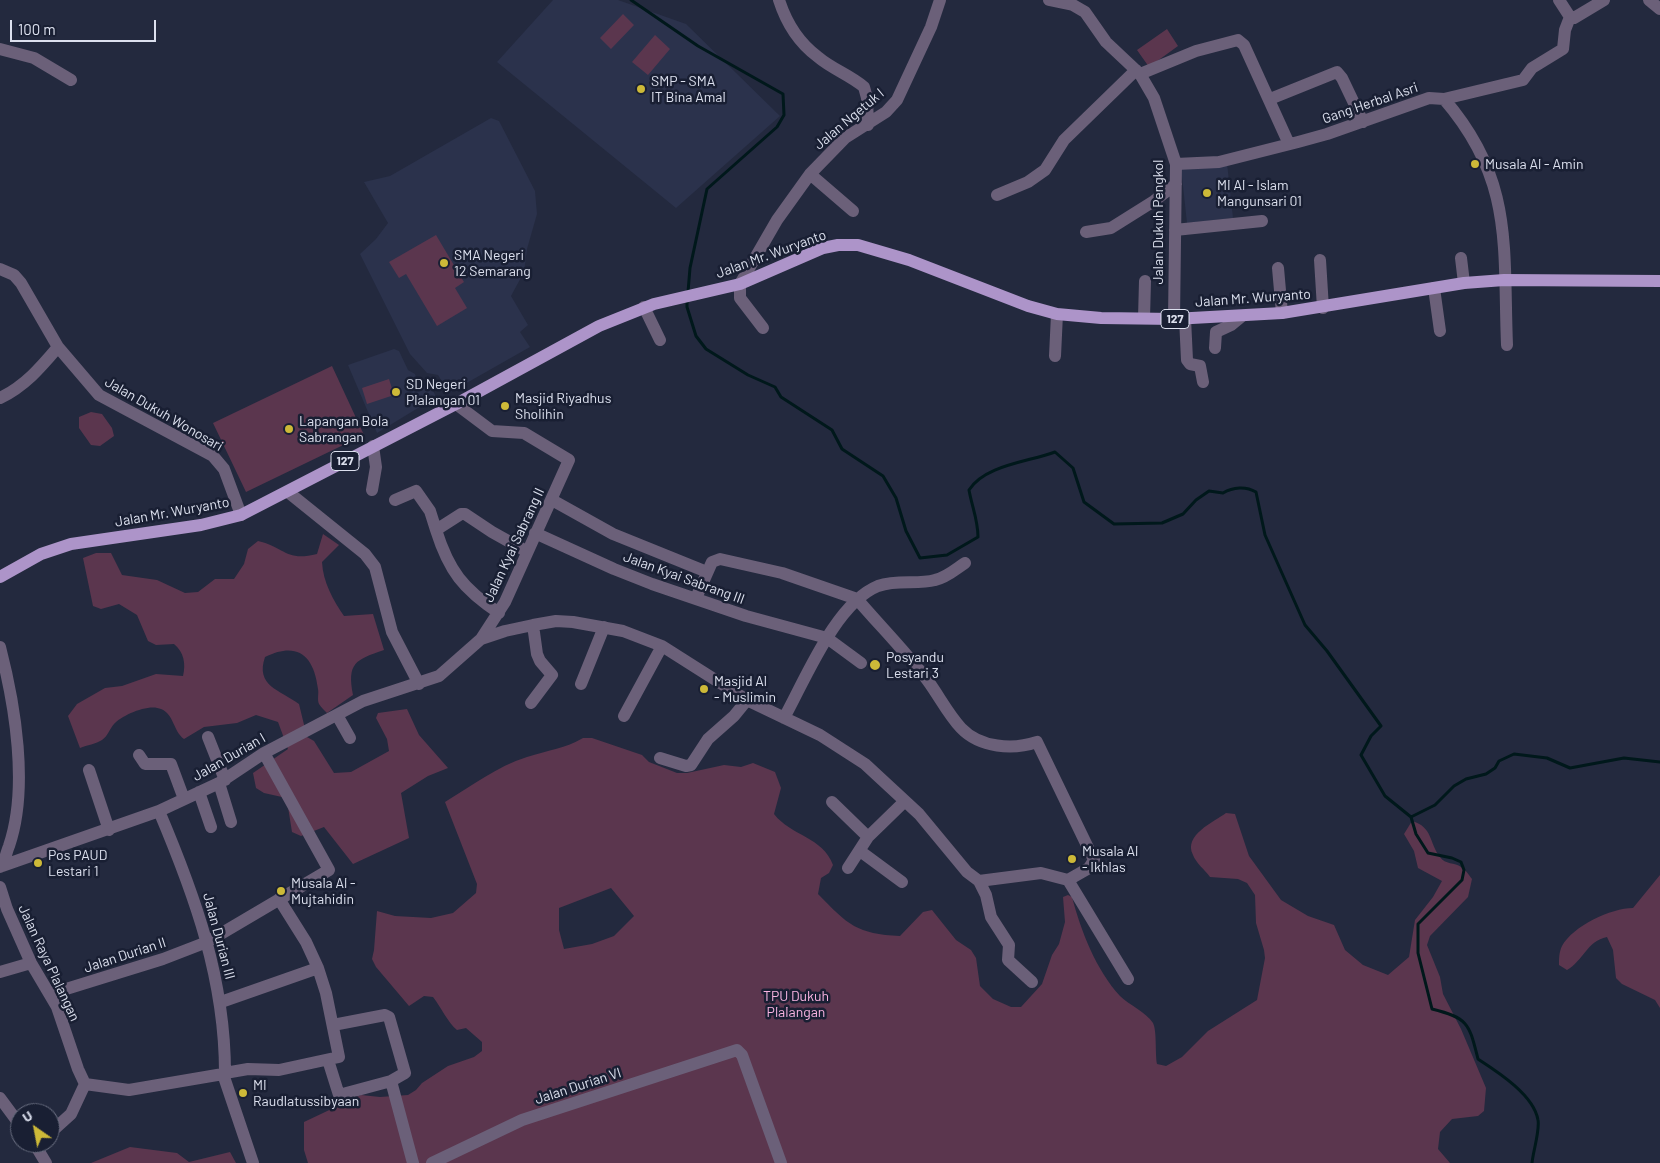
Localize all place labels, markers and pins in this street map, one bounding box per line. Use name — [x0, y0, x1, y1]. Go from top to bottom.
place label: SMP - SMA IT Bina Amal — [651, 73, 726, 105]
marker: SMP - SMA IT Bina Amal — [635, 83, 647, 95]
place label: Musala Al - Amin — [1485, 156, 1584, 172]
marker: Musala Al - Amin — [1469, 158, 1481, 170]
place label: MI Al - Islam Mangunsari 01 — [1217, 177, 1302, 210]
marker: MI Al - Islam Mangunsari 01 — [1201, 187, 1213, 199]
place label: SMA Negeri 12 Semarang — [454, 247, 531, 280]
marker: SMA Negeri 12 Semarang — [438, 257, 450, 269]
place label: SD Negeri Plalangan 01 — [406, 376, 480, 408]
marker: SD Negeri Plalangan 01 — [390, 386, 402, 398]
place label: Masjid Riyadhus Sholihin — [515, 390, 611, 422]
marker: Masjid Riyadhus Sholihin — [499, 400, 511, 412]
place label: Lapangan Bola Sabrangan — [299, 413, 388, 446]
marker: Lapangan Bola Sabrangan — [283, 423, 295, 435]
place label: Posyandu Lestari 3 — [886, 649, 944, 682]
marker: Posyandu Lestari 3 — [868, 658, 882, 672]
place label: Masjid Al - Muslimin — [714, 673, 776, 706]
marker: Masjid Al - Muslimin — [698, 683, 710, 695]
place label: Musala Al - Ikhlas — [1082, 843, 1138, 876]
place label: Pos PAUD Lestari 1 — [48, 847, 107, 880]
marker: Musala Al - Ikhlas — [1066, 853, 1078, 865]
marker: Pos PAUD Lestari 1 — [32, 857, 44, 869]
place label: Musala Al - Mujtahidin — [291, 875, 356, 908]
marker: Musala Al - Mujtahidin — [275, 885, 287, 897]
place label: MI Raudlatussibyaan — [253, 1077, 359, 1110]
marker: MI Raudlatussibyaan — [237, 1087, 249, 1099]

